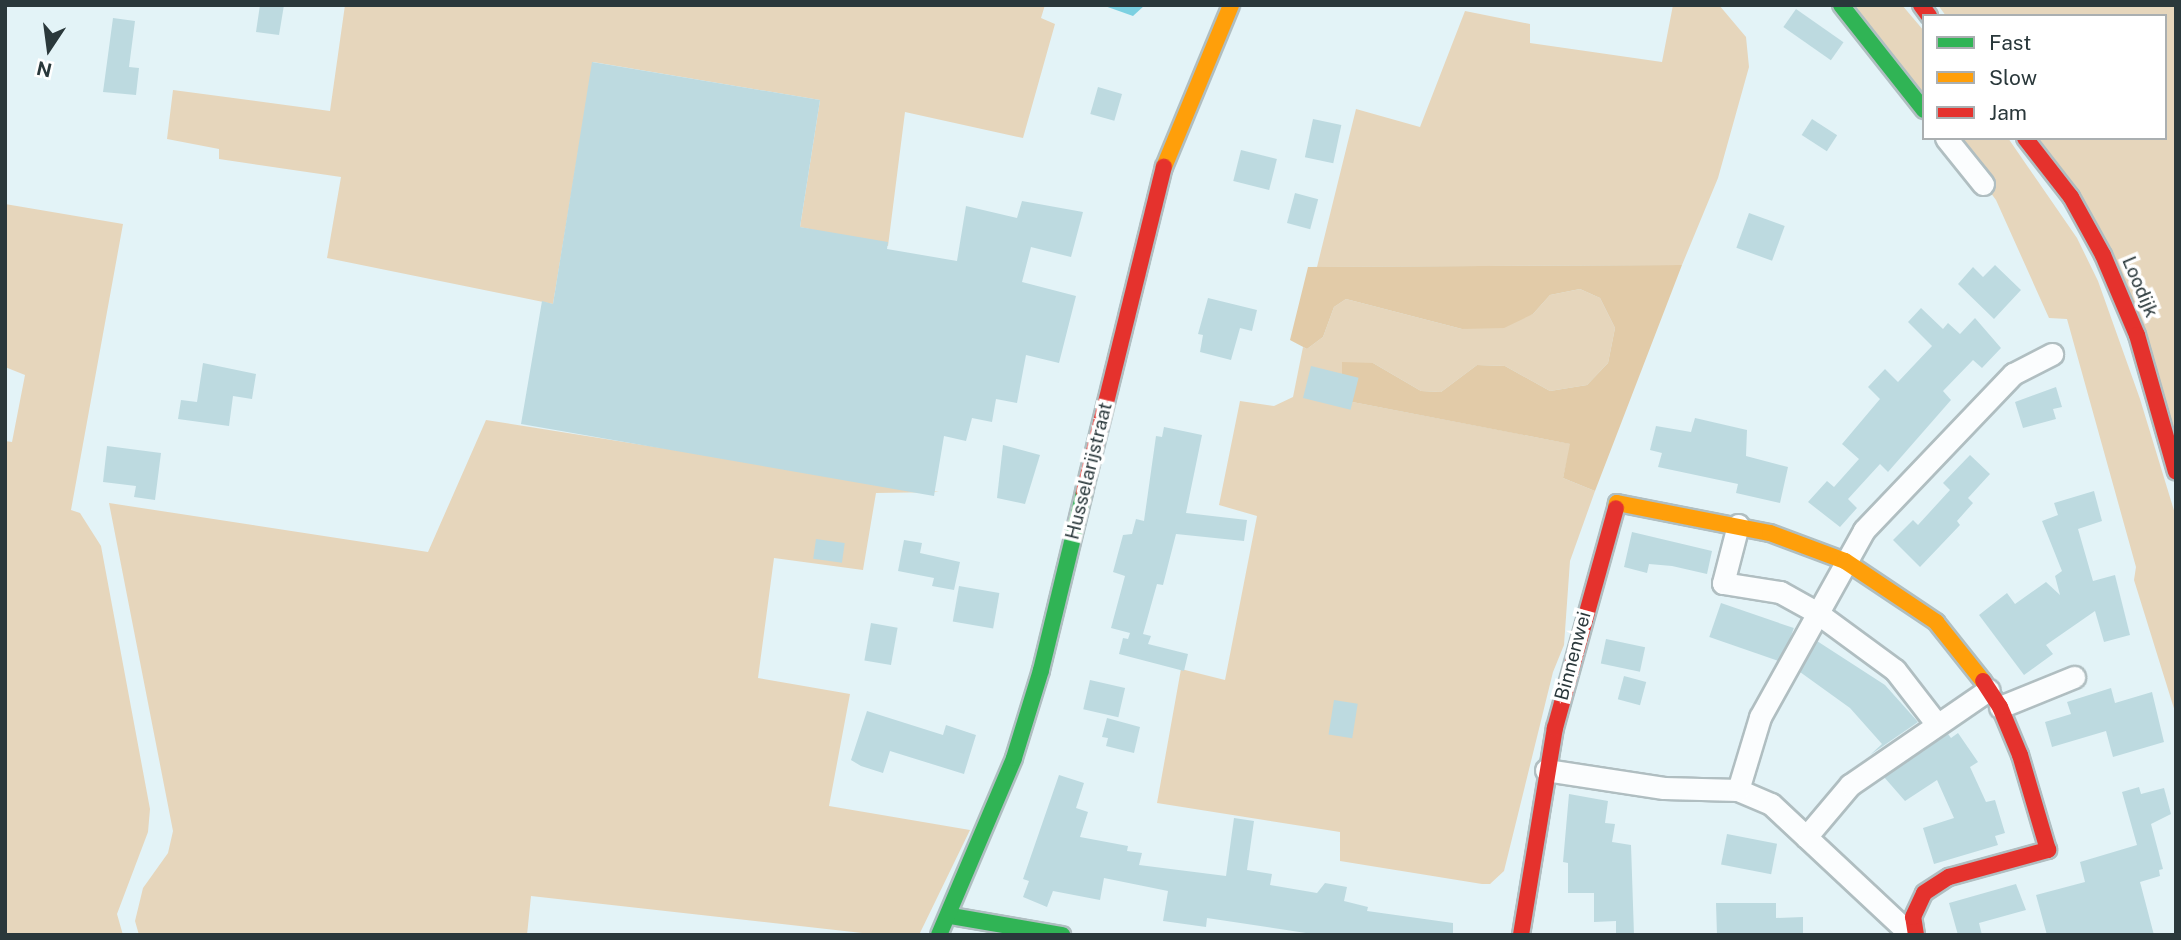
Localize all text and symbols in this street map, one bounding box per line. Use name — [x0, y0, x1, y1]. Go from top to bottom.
north arrow — [14, 14, 84, 84]
legend — [1922, 14, 2167, 140]
text: Fast — [1989, 30, 2031, 55]
text: N — [35, 57, 54, 82]
text: Slow — [1989, 65, 2037, 90]
text: Jam — [1989, 100, 2027, 125]
street label: Loodijk — [2117, 253, 2163, 321]
street label: Husselarijstraat — [1061, 400, 1117, 542]
street label: Binnenwei — [1550, 609, 1596, 703]

